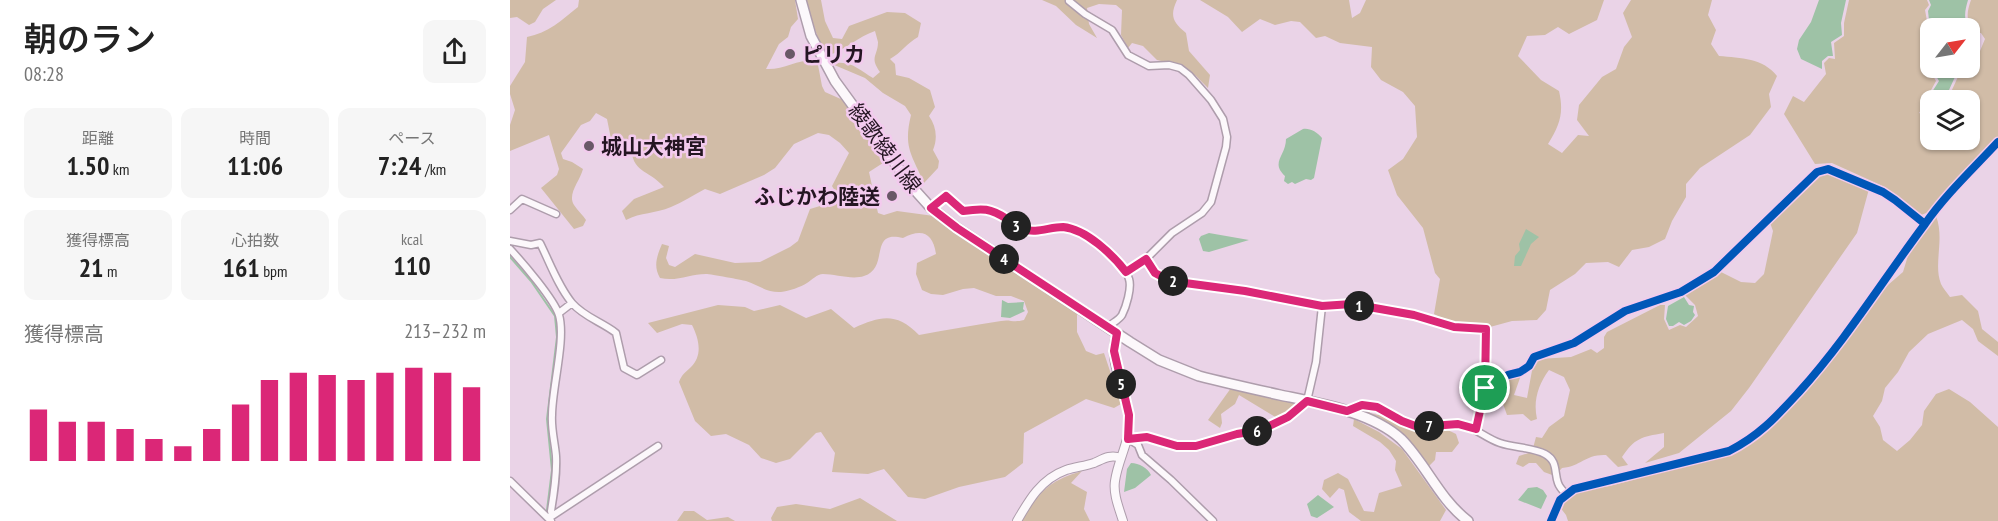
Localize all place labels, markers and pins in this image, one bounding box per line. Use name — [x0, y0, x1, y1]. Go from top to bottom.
place label: ピリカ — [802, 41, 865, 68]
marker: ピリカ — [783, 47, 797, 61]
place label: 城山大神宮 — [601, 133, 706, 160]
marker: 城山大神宮 — [582, 139, 596, 153]
place label: ふじかわ陸送 — [754, 183, 880, 210]
marker: ふじかわ陸送 — [885, 189, 899, 203]
pin: 3 — [1001, 211, 1031, 241]
pin: 4 — [989, 244, 1019, 274]
pin: 2 — [1158, 266, 1188, 296]
pin: 1 — [1344, 291, 1374, 321]
pin — [1459, 362, 1510, 413]
pin: 5 — [1106, 369, 1136, 399]
pin: 7 — [1414, 411, 1444, 441]
pin: 6 — [1242, 416, 1272, 446]

